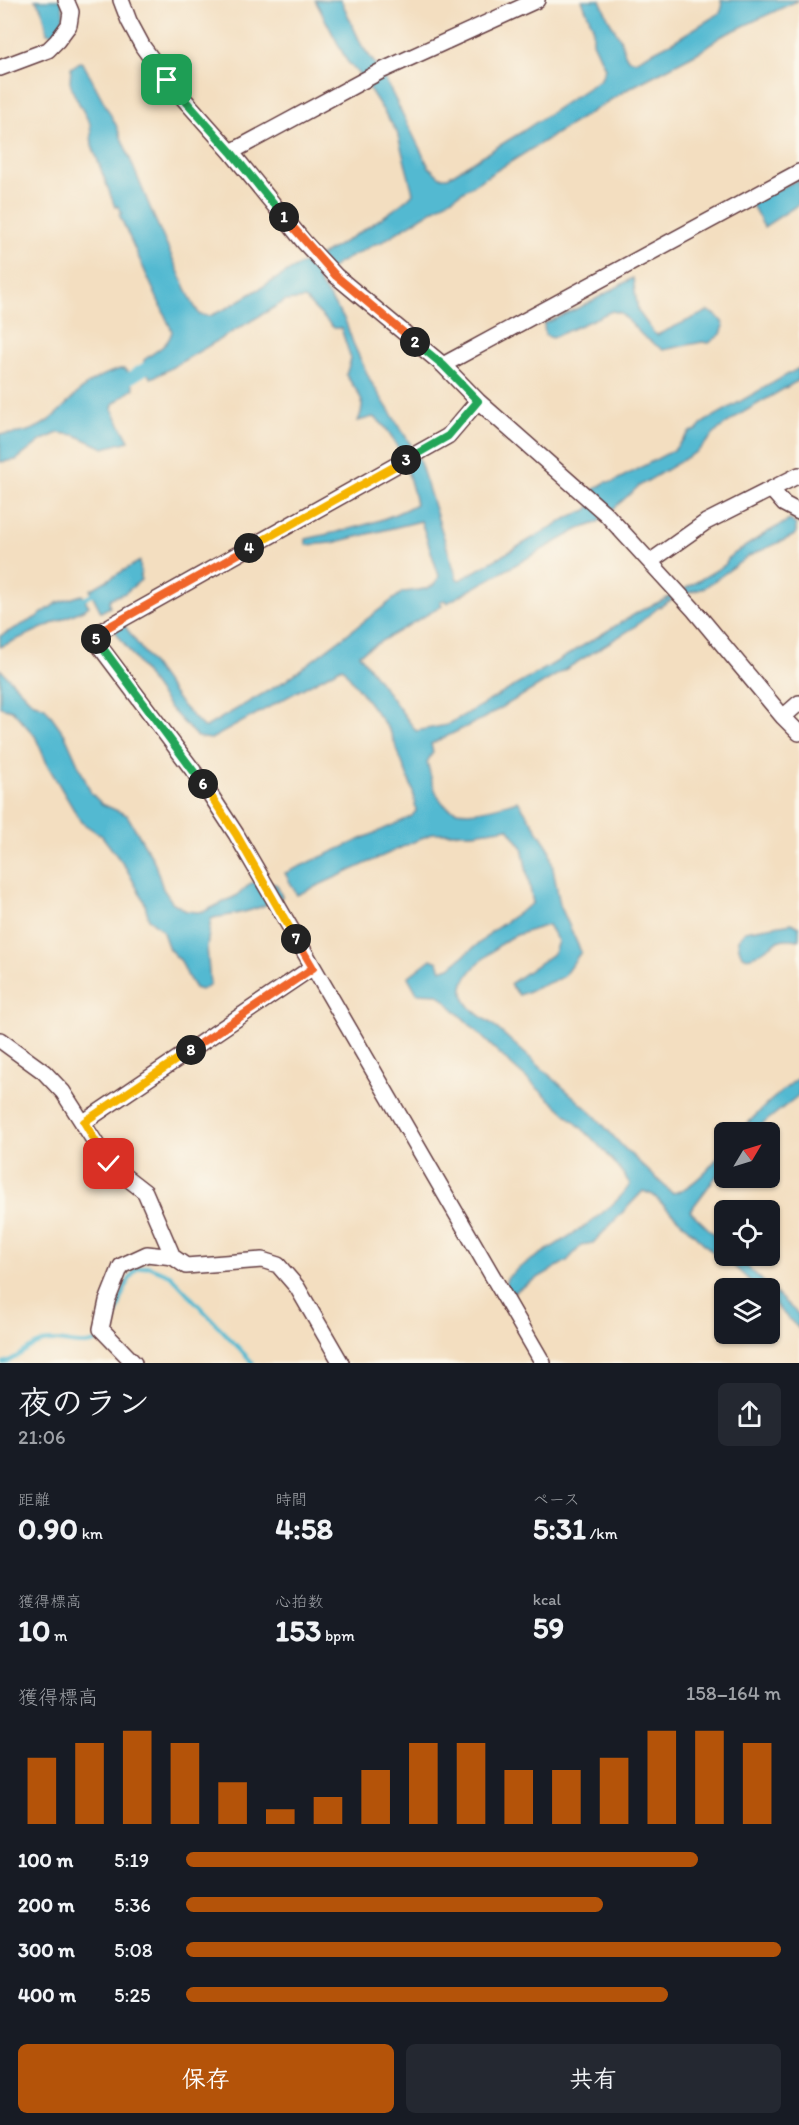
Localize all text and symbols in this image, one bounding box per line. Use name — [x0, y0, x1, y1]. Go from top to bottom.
pin — [141, 54, 192, 105]
icon: arrive — [150, 63, 183, 96]
pin: 1 — [269, 202, 299, 232]
text: 1 — [280, 207, 288, 226]
pin: 2 — [400, 327, 430, 357]
text: 2 — [411, 332, 419, 351]
pin: 3 — [391, 445, 421, 475]
text: 3 — [402, 450, 410, 469]
pin: 4 — [234, 533, 264, 563]
text: 4 — [244, 538, 254, 557]
pin: 5 — [81, 624, 111, 654]
text: 5 — [92, 629, 100, 648]
pin: 6 — [188, 769, 218, 799]
text: 6 — [199, 774, 207, 793]
pin: 7 — [281, 924, 311, 954]
text: 7 — [292, 929, 300, 948]
pin: 8 — [176, 1035, 206, 1065]
text: 8 — [187, 1040, 195, 1059]
north arrow — [714, 1122, 780, 1188]
map controls — [714, 1122, 780, 1344]
pin — [83, 1138, 134, 1189]
icon: check — [92, 1147, 125, 1180]
button: locate — [714, 1200, 780, 1266]
button: layers — [714, 1278, 780, 1344]
text: 夜のラン — [18, 1383, 150, 1422]
button: share — [718, 1383, 781, 1446]
text: 21:06 — [18, 1425, 66, 1449]
text: 距離 — [18, 1490, 50, 1509]
text: 時間 — [275, 1490, 307, 1509]
text: ペース — [533, 1490, 580, 1509]
text: 0.90 — [18, 1510, 78, 1547]
text: 4:58 — [275, 1510, 333, 1547]
text: 5:31 — [533, 1510, 586, 1547]
text: km — [78, 1524, 103, 1543]
text: /km — [586, 1524, 618, 1543]
text: kcal — [533, 1590, 561, 1609]
text: 獲得標高 — [18, 1592, 82, 1611]
text: 心拍数 — [275, 1592, 323, 1611]
text: 59 — [533, 1609, 564, 1646]
text: 10 — [18, 1612, 50, 1649]
text: 153 — [275, 1612, 321, 1649]
text: m — [50, 1626, 67, 1645]
text: bpm — [321, 1626, 355, 1645]
text: 158–164 m — [686, 1681, 781, 1705]
text: 獲得標高 — [18, 1685, 98, 1709]
text: 100 m — [18, 1848, 73, 1872]
text: 5:19 — [114, 1848, 149, 1872]
text: 200 m — [18, 1893, 74, 1917]
text: 5:36 — [114, 1893, 151, 1917]
text: 300 m — [18, 1938, 75, 1962]
text: 5:08 — [114, 1938, 153, 1962]
text: 400 m — [18, 1983, 76, 2007]
text: 5:25 — [114, 1983, 150, 2007]
button: 保存 — [18, 2044, 394, 2113]
button: 共有 — [406, 2044, 781, 2113]

